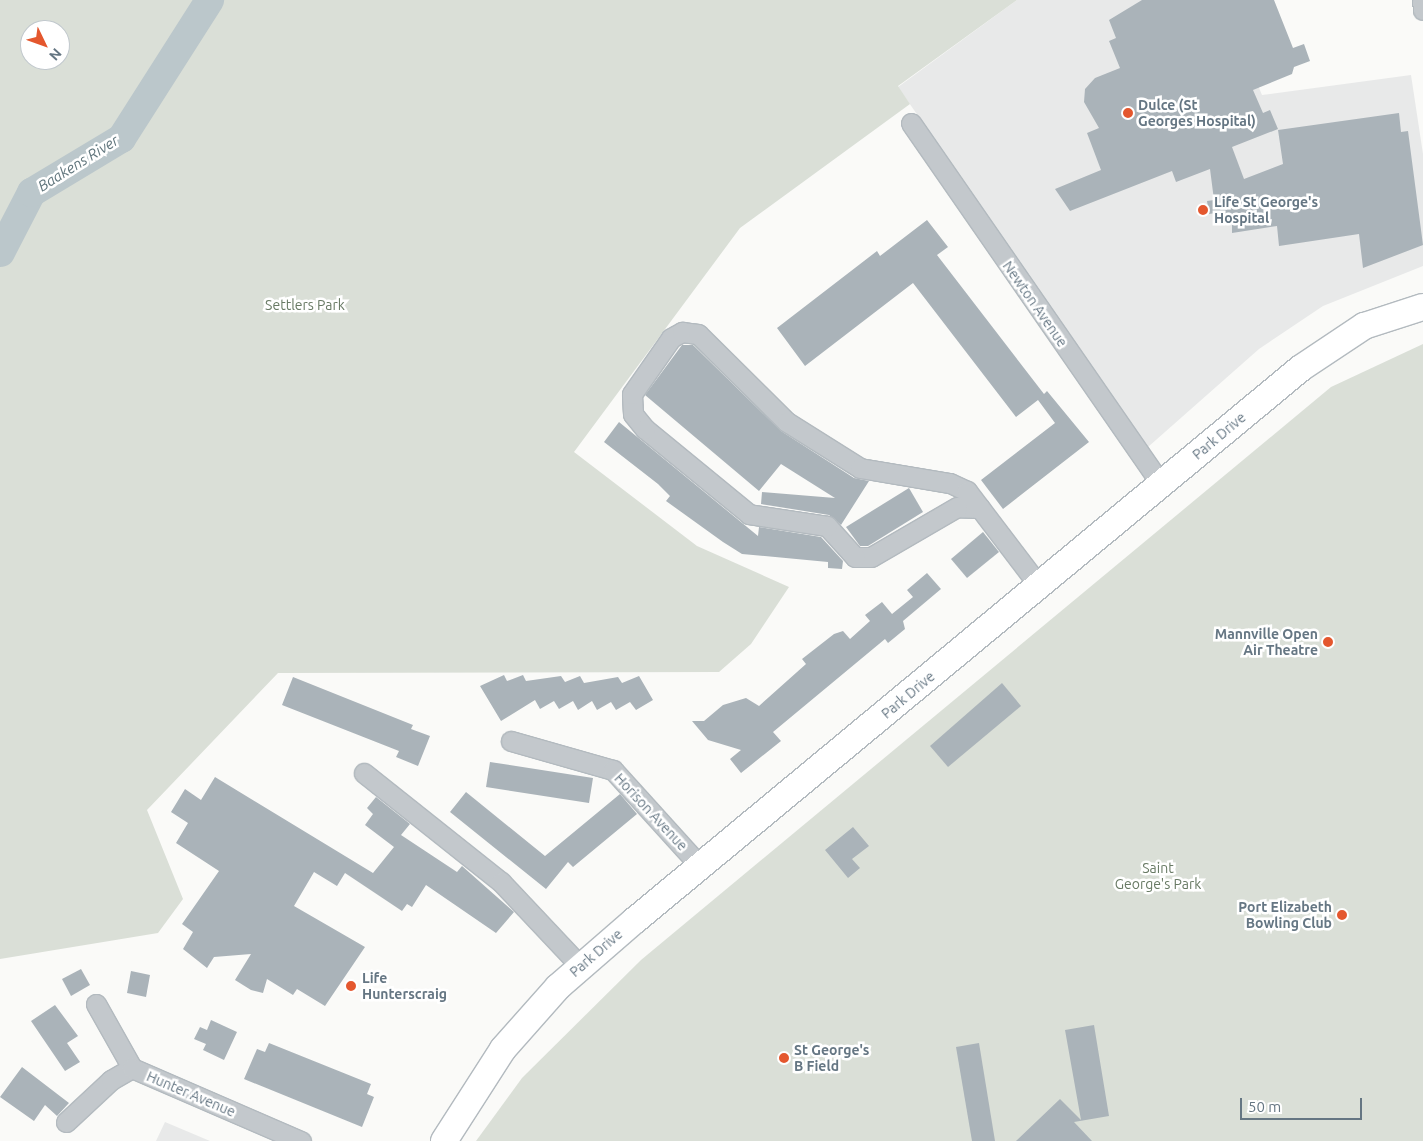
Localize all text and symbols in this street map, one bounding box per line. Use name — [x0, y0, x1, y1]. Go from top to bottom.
north arrow — [20, 20, 70, 70]
text: N — [46, 45, 65, 64]
place label: Dulce (St Georges Hospital) — [1138, 97, 1256, 130]
marker: Dulce (St Georges Hospital) — [1122, 107, 1134, 119]
water label: Baakens River — [34, 131, 122, 195]
place label: Life St George's Hospital — [1214, 194, 1318, 226]
marker: Life St George's Hospital — [1196, 203, 1210, 217]
street label: Newton Avenue — [999, 258, 1071, 350]
park label: Settlers Park — [265, 297, 345, 313]
street label: Park Drive — [1189, 409, 1249, 463]
place label: Mannville Open Air Theatre — [1215, 626, 1318, 658]
marker: Mannville Open Air Theatre — [1322, 636, 1334, 648]
street label: Park Drive — [878, 668, 938, 722]
street label: Horison Avenue — [611, 770, 691, 854]
park label: Saint George's Park — [1115, 860, 1201, 892]
place label: Port Elizabeth Bowling Club — [1238, 899, 1332, 932]
marker: Port Elizabeth Bowling Club — [1336, 909, 1348, 921]
street label: Park Drive — [566, 926, 626, 980]
place label: Life Hunterscraig — [362, 970, 447, 1002]
marker: Life Hunterscraig — [344, 979, 358, 993]
place label: St George's B Field — [794, 1042, 869, 1074]
marker: St George's B Field — [778, 1052, 790, 1064]
street label: Hunter Avenue — [144, 1068, 238, 1120]
scale bar — [1243, 1088, 1366, 1120]
text: 50 m — [1248, 1098, 1281, 1115]

